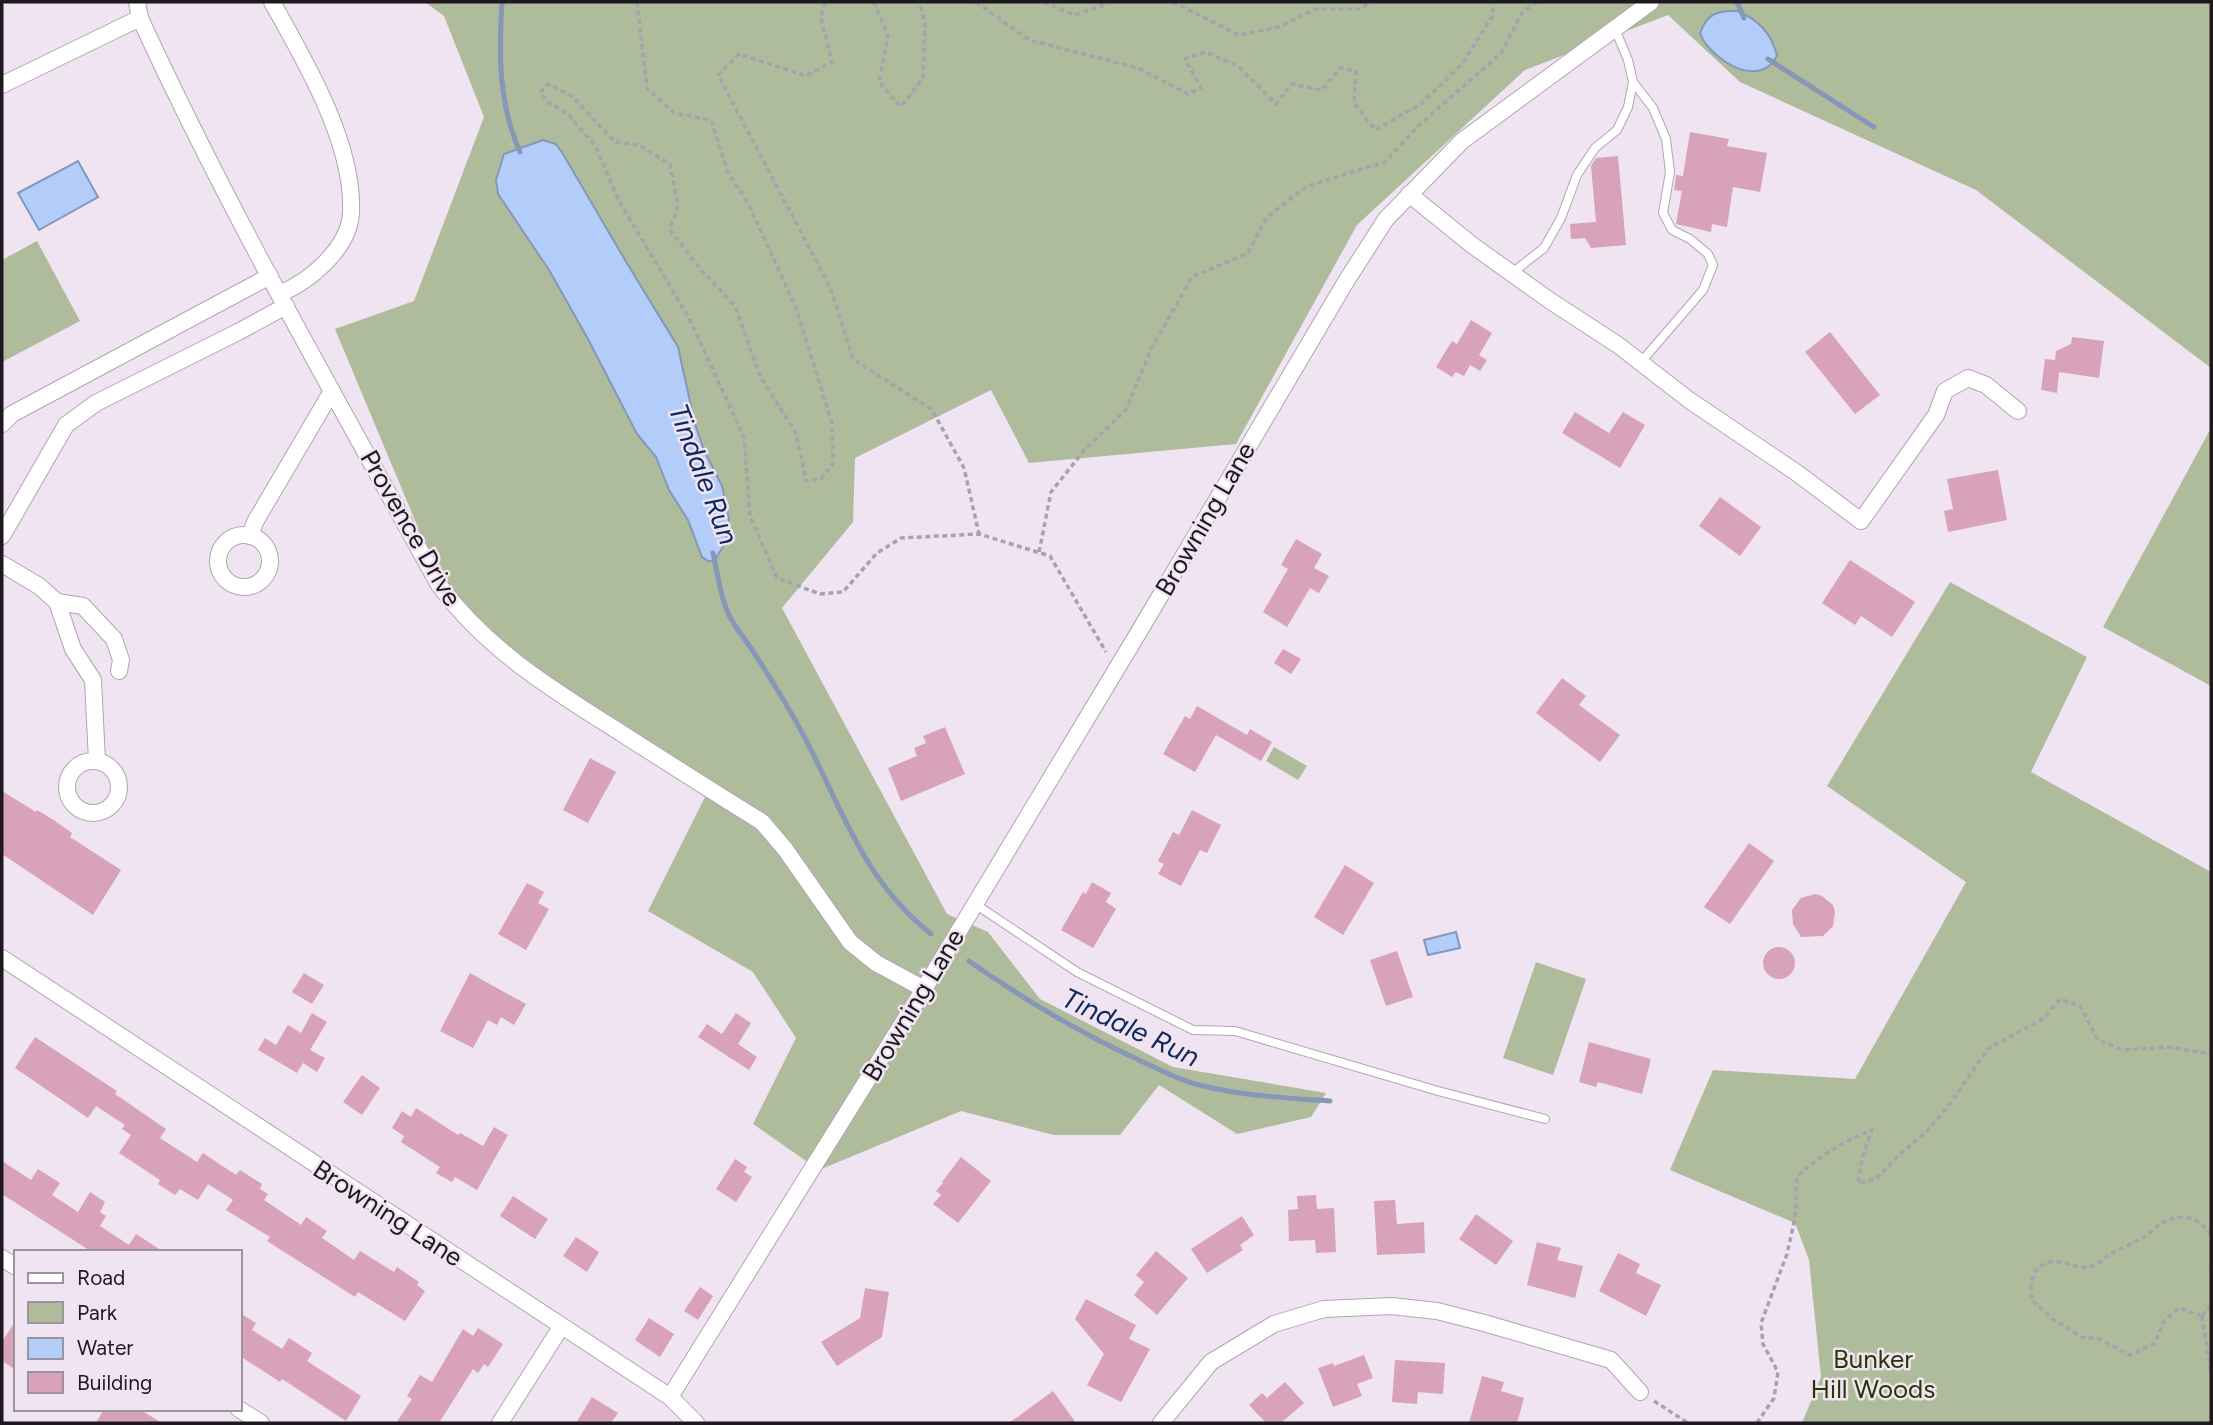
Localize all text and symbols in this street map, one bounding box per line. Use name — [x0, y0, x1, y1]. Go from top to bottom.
water label: Tindale Run — [662, 399, 746, 549]
street label: Browning Lane — [1148, 437, 1262, 601]
street label: Provence Drive — [353, 444, 469, 612]
street label: Browning Lane — [855, 923, 971, 1087]
water label: Tindale Run — [1057, 980, 1205, 1074]
street label: Browning Lane — [307, 1153, 469, 1273]
legend — [14, 1250, 242, 1411]
text: Road — [77, 1265, 125, 1290]
text: Park — [77, 1300, 118, 1325]
text: Water — [77, 1335, 133, 1360]
park label: Bunker Hill Woods — [1811, 1343, 1935, 1405]
text: Building — [77, 1370, 152, 1395]

